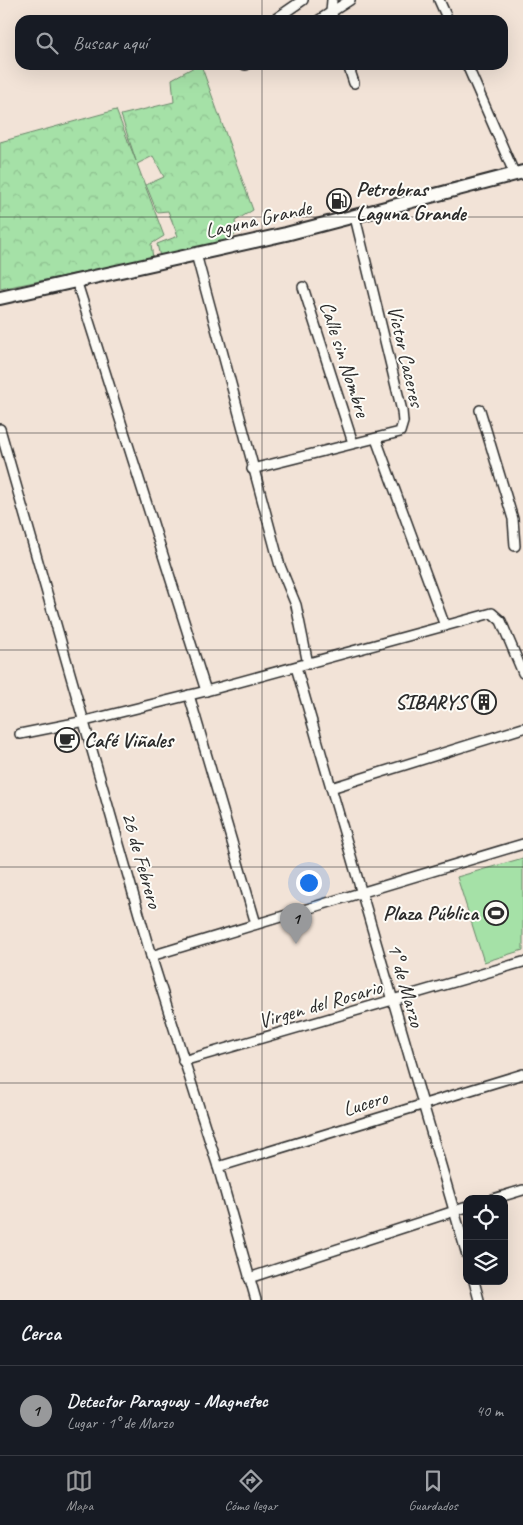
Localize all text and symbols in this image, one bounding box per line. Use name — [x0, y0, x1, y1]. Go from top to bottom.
search box — [15, 15, 508, 70]
icon: search — [33, 29, 61, 57]
text: Buscar aquí — [73, 31, 147, 55]
place label: Petrobras Laguna Grande — [356, 176, 468, 226]
fuel station icon: Petrobras Laguna Grande — [326, 188, 352, 214]
street label: Laguna Grande — [202, 194, 315, 244]
street label: Calle sin Nombre — [314, 298, 376, 421]
street label: Victor Caceres — [382, 303, 431, 411]
place label: SIBARYS — [395, 689, 470, 715]
building icon: SIBARYS — [471, 689, 497, 715]
cafe icon: Café Viñales — [54, 727, 80, 753]
place label: Café Viñales — [84, 727, 176, 753]
street label: 26 de Febrero — [116, 809, 169, 912]
your location — [296, 870, 322, 896]
place label: Plaza Pública — [383, 900, 479, 926]
sports icon: Plaza Pública — [483, 900, 509, 926]
pin: 1 — [280, 903, 312, 944]
street label: 1° de Marzo — [382, 940, 431, 1031]
street label: Virgen del Rosario — [255, 974, 386, 1034]
street label: Lucero — [340, 1084, 392, 1122]
map controls — [463, 1195, 508, 1285]
button: locate — [463, 1195, 508, 1240]
button: layers — [463, 1240, 508, 1285]
text: Cerca — [20, 1320, 61, 1346]
text: Detector Paraguay - Magnetec — [67, 1389, 268, 1413]
text: 1 — [32, 1401, 40, 1421]
text: 40 m — [476, 1401, 503, 1421]
text: Lugar · 1° de Marzo — [67, 1413, 173, 1433]
tab: Mapa — [65, 1467, 93, 1514]
tab: Cómo llegar — [224, 1467, 277, 1514]
tab: Guardados — [408, 1467, 458, 1514]

